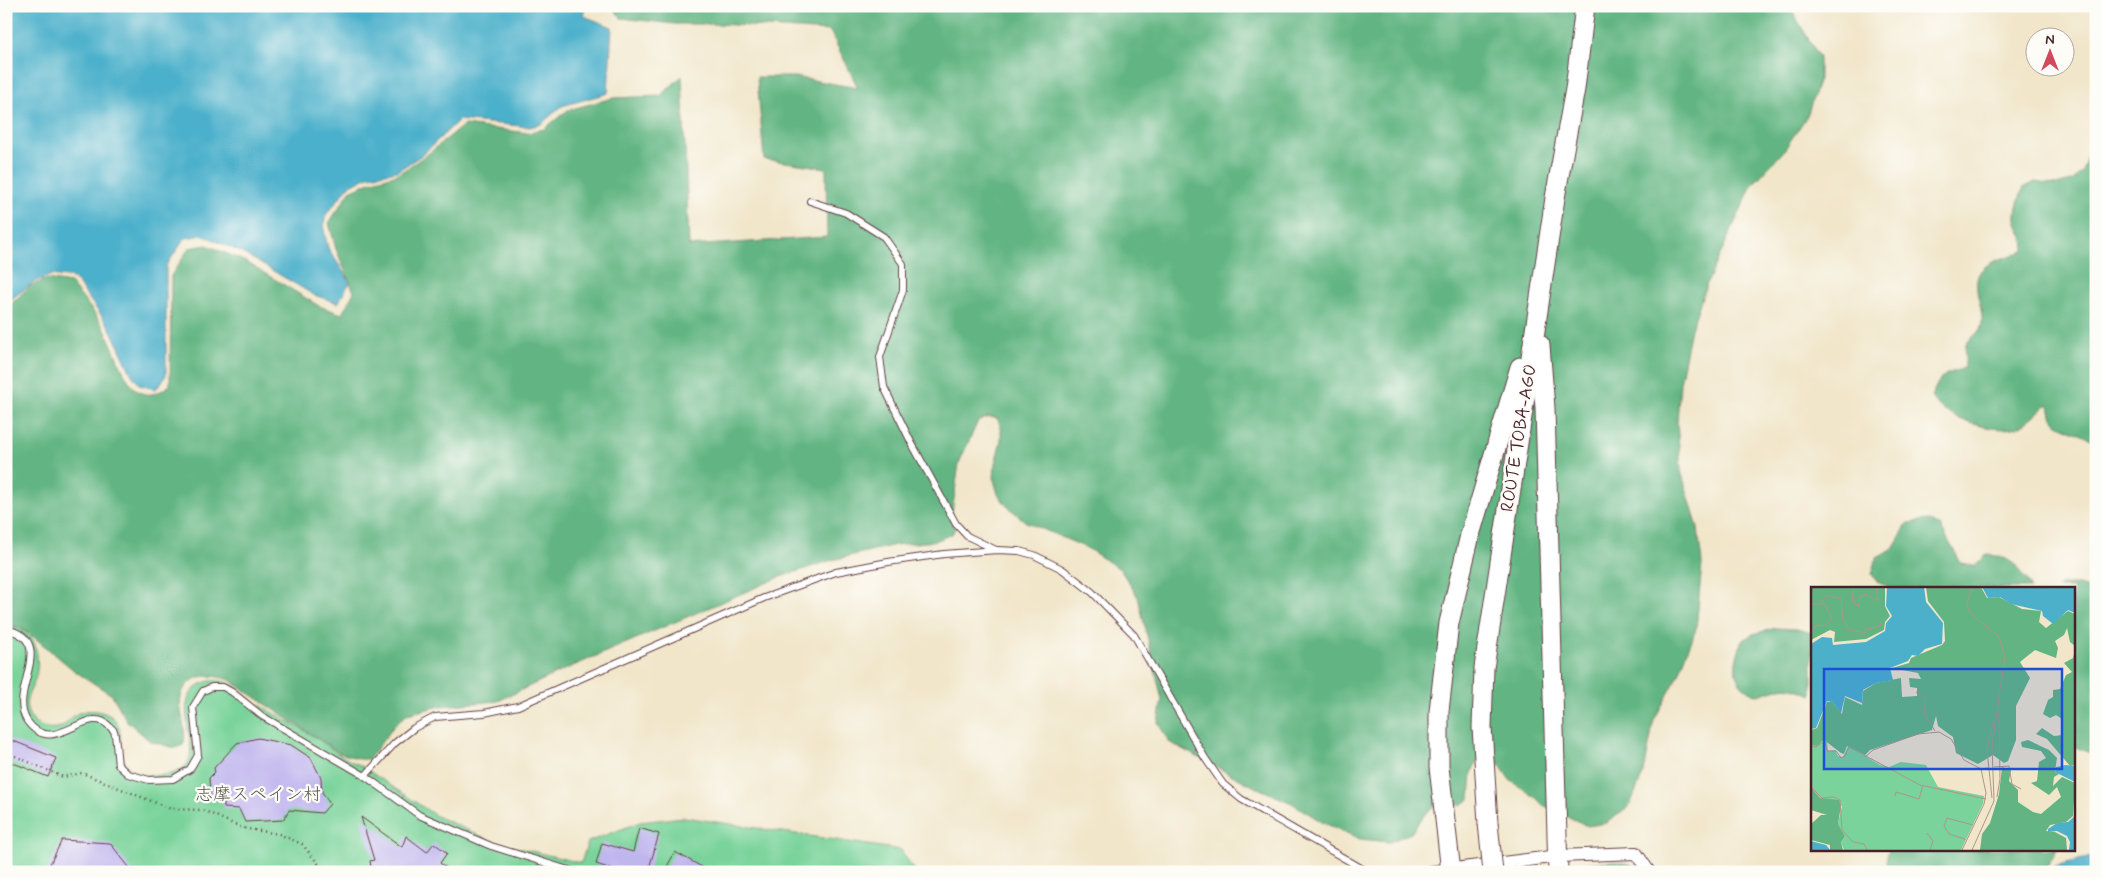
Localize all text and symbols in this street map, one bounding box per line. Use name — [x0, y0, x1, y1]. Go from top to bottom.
north arrow — [2024, 28, 2074, 78]
text: N — [2045, 31, 2055, 49]
street label: ROUTE TOBA-AGO — [1495, 362, 1543, 514]
inset map — [1811, 587, 2074, 850]
park label: 志摩スペイン村 — [195, 783, 321, 807]

